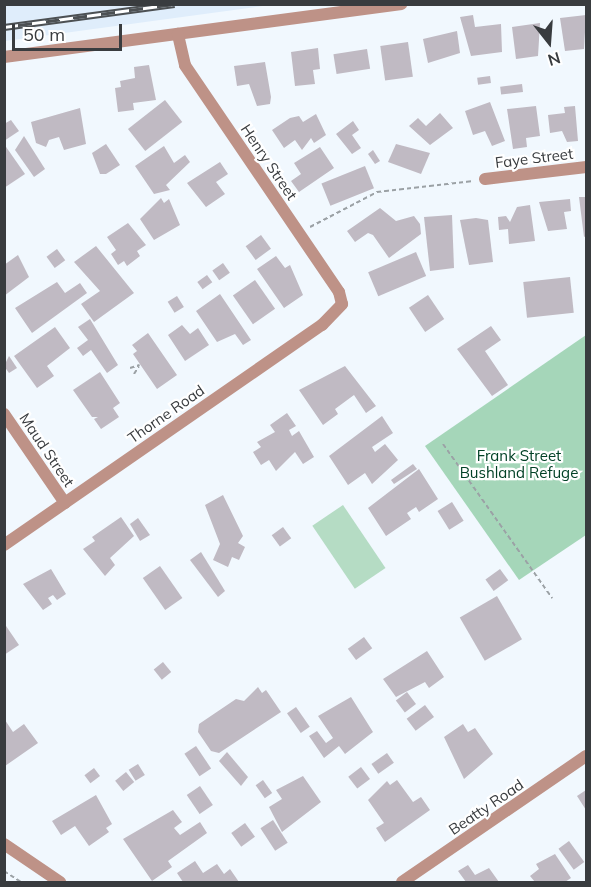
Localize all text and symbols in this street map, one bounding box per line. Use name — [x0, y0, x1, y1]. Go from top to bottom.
scale bar — [15, 12, 124, 50]
north arrow — [519, 12, 579, 72]
text: 50 m — [23, 23, 65, 46]
text: N — [546, 48, 563, 71]
street label: Henry Street — [237, 121, 301, 203]
street label: Faye Street — [494, 144, 574, 172]
street label: Thorne Road — [124, 381, 208, 447]
street label: Maud Street — [16, 410, 78, 490]
park label: Frank Street Bushland Refuge — [460, 446, 578, 481]
street label: Beatty Road — [445, 775, 527, 839]

